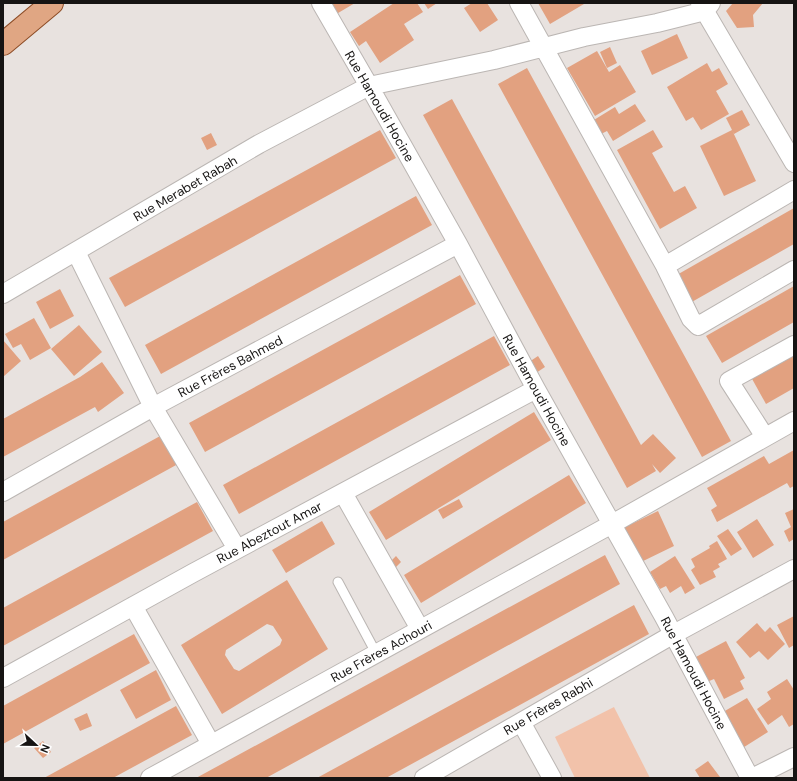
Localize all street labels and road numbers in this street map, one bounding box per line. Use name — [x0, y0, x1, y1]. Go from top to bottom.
street label: Rue Hamoudi Hocine — [341, 48, 418, 165]
street label: Rue Merabet Rabah — [130, 152, 240, 225]
street label: Rue Hamoudi Hocine — [499, 331, 574, 449]
street label: Rue Frères Bahmed — [175, 332, 286, 401]
street label: Rue Abeztout Amar — [214, 497, 325, 567]
street label: Rue Hamoudi Hocine — [657, 614, 730, 733]
street label: Rue Frères Achouri — [328, 617, 435, 686]
street label: Rue Frères Rabhi — [501, 674, 596, 739]

